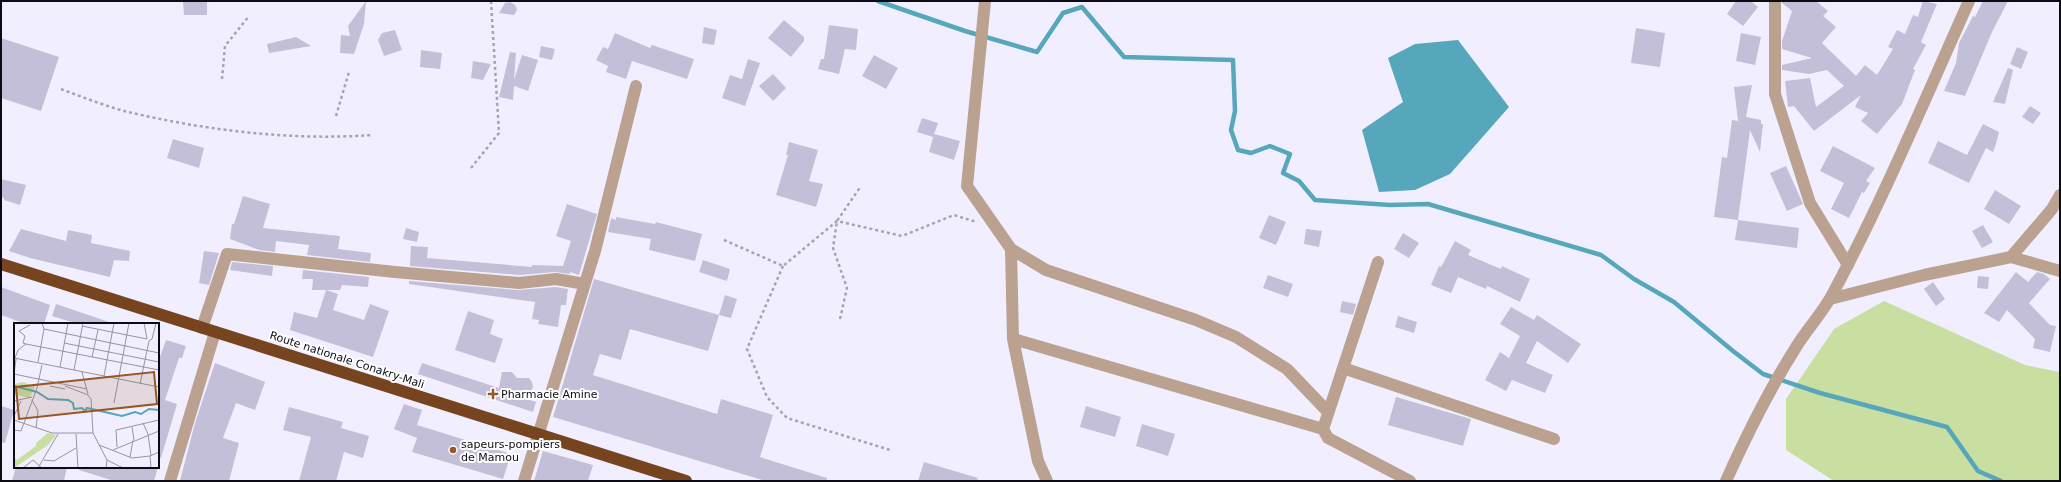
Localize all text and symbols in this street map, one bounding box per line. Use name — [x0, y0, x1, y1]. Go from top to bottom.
inset map — [14, 323, 159, 468]
street label: Route nationale Conakry-Mali — [268, 329, 426, 391]
place label: Pharmacie Amine — [501, 388, 598, 401]
marker: Pharmacie Amine — [488, 389, 498, 399]
place label: sapeurs-pompiers de Mamou — [461, 438, 560, 464]
marker: sapeurs-pompiers de Mamou — [448, 445, 458, 455]

